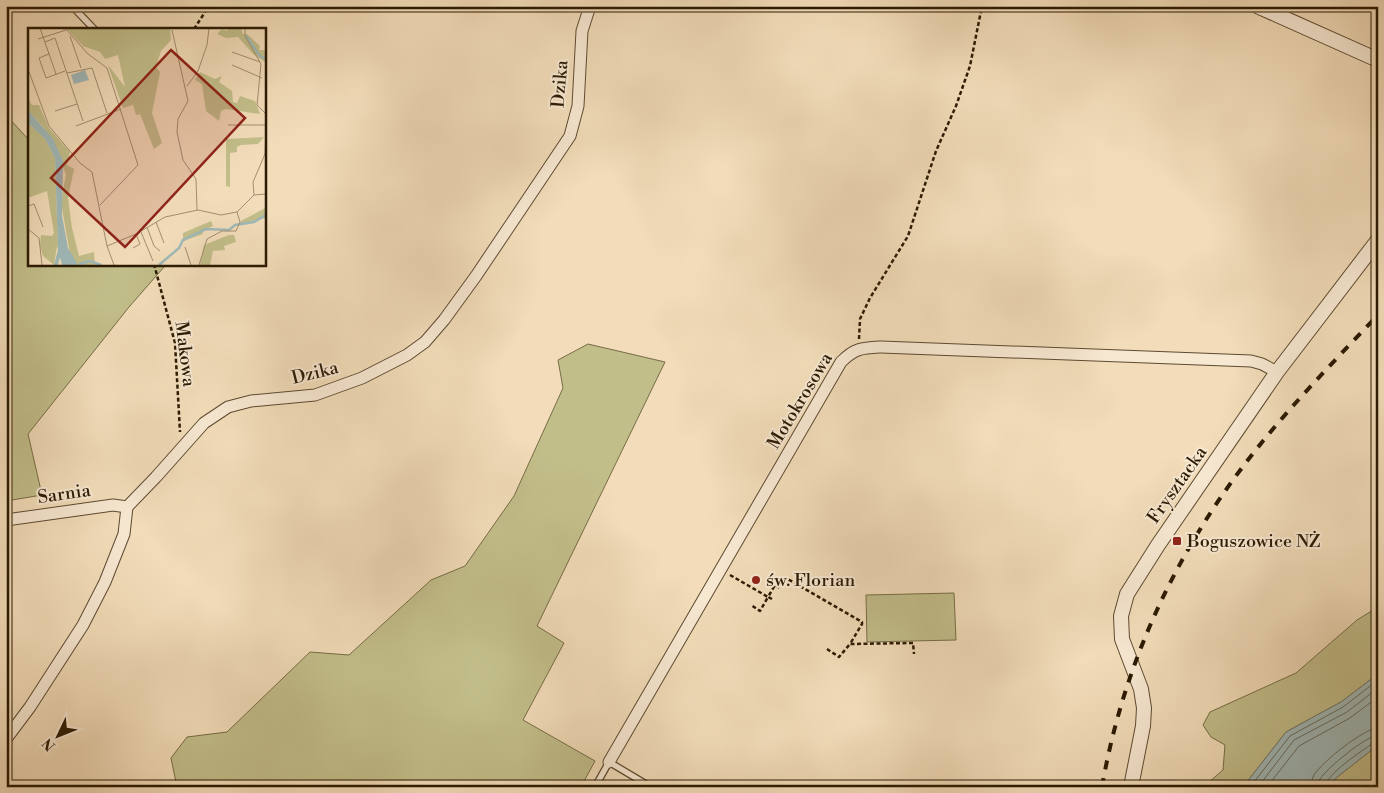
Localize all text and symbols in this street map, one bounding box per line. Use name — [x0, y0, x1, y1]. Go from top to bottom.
inset map — [28, 28, 265, 265]
street label: Dzika — [546, 58, 574, 109]
street label: Makowa — [170, 320, 201, 389]
street label: Motokrosowa — [762, 348, 838, 453]
street label: Dzika — [289, 356, 342, 390]
street label: Frysztacka — [1142, 441, 1213, 528]
street label: Sarnia — [36, 479, 93, 509]
place label: Boguszowice NŻ — [1186, 530, 1321, 553]
marker: Boguszowice NŻ — [1171, 535, 1183, 547]
place label: św. Florian — [766, 569, 855, 592]
marker: św. Florian — [750, 574, 762, 586]
north arrow — [32, 710, 82, 760]
text: N — [39, 734, 60, 754]

